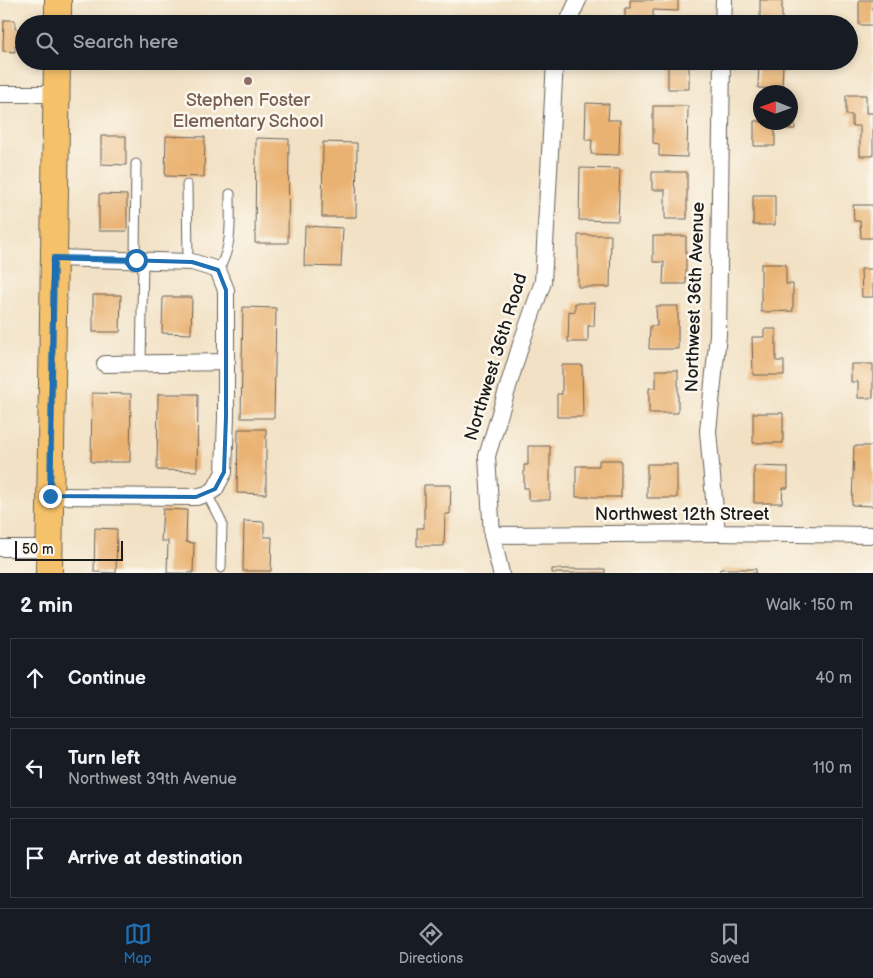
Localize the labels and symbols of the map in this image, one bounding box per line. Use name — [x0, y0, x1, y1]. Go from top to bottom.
marker: Stephen Foster Elementary School — [242, 75, 254, 87]
north arrow — [753, 85, 798, 130]
place label: Stephen Foster Elementary School — [172, 90, 324, 132]
street label: Northwest 36th Avenue — [681, 201, 709, 393]
route start — [125, 249, 148, 272]
street label: Northwest 36th Road — [461, 271, 531, 443]
route end — [39, 485, 62, 508]
street label: Northwest 12th Street — [595, 504, 770, 525]
scale bar — [15, 538, 122, 561]

